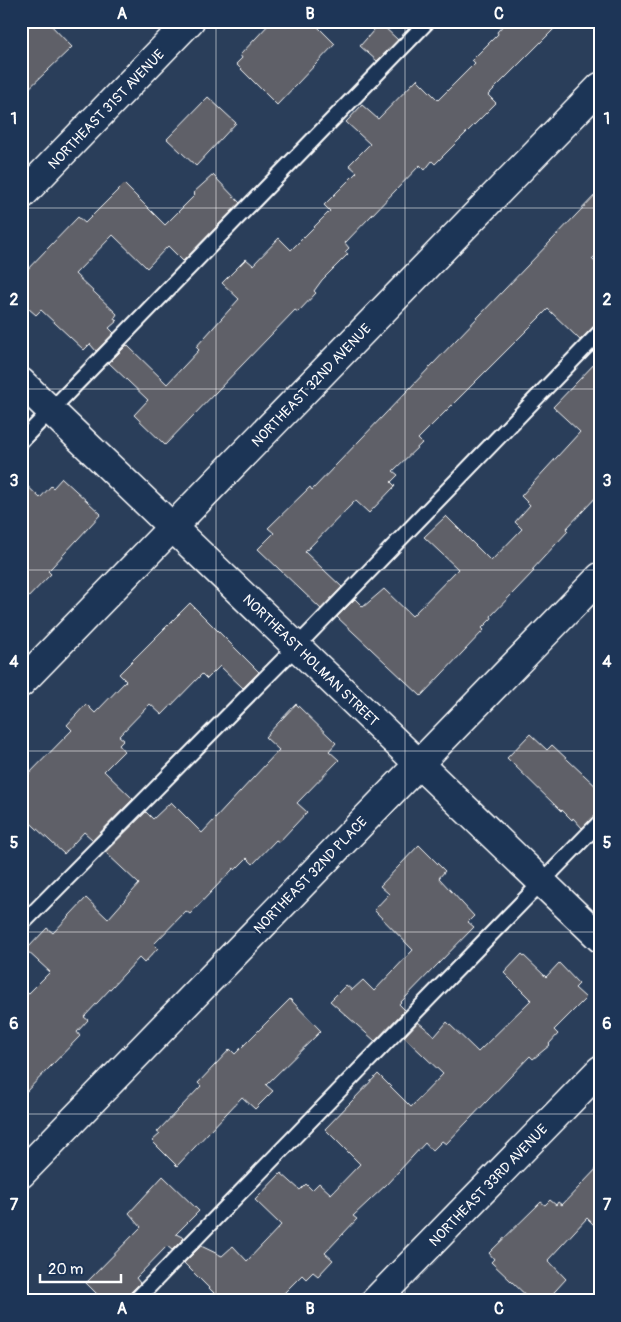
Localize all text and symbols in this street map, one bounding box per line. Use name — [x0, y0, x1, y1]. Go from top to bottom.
text: A — [117, 4, 128, 24]
text: B — [305, 4, 315, 24]
text: C — [494, 4, 504, 24]
street label: NORTHEAST 31ST AVENUE — [45, 46, 168, 173]
text: 1 — [11, 109, 17, 129]
text: 1 — [604, 109, 610, 129]
text: 2 — [10, 290, 19, 310]
text: 2 — [603, 290, 612, 310]
street label: NORTHEAST 32ND AVENUE — [248, 320, 375, 450]
text: 3 — [10, 471, 19, 491]
text: 3 — [603, 471, 612, 491]
street label: NORTHEAST HOLMAN STREET — [239, 591, 382, 730]
text: 4 — [9, 652, 19, 672]
text: 4 — [602, 652, 612, 672]
street label: NORTHEAST 32ND PLACE — [250, 813, 371, 937]
text: 5 — [10, 833, 19, 853]
text: 5 — [603, 833, 612, 853]
text: 6 — [9, 1014, 19, 1034]
text: 6 — [602, 1014, 612, 1034]
street label: NORTHEAST 33RD AVENUE — [426, 1121, 551, 1250]
text: 7 — [10, 1195, 19, 1215]
text: 7 — [603, 1195, 612, 1215]
scale bar — [40, 1252, 121, 1284]
text: 20 m — [48, 1260, 83, 1279]
text: A — [117, 1299, 128, 1319]
text: B — [305, 1299, 315, 1319]
text: C — [494, 1299, 504, 1319]

